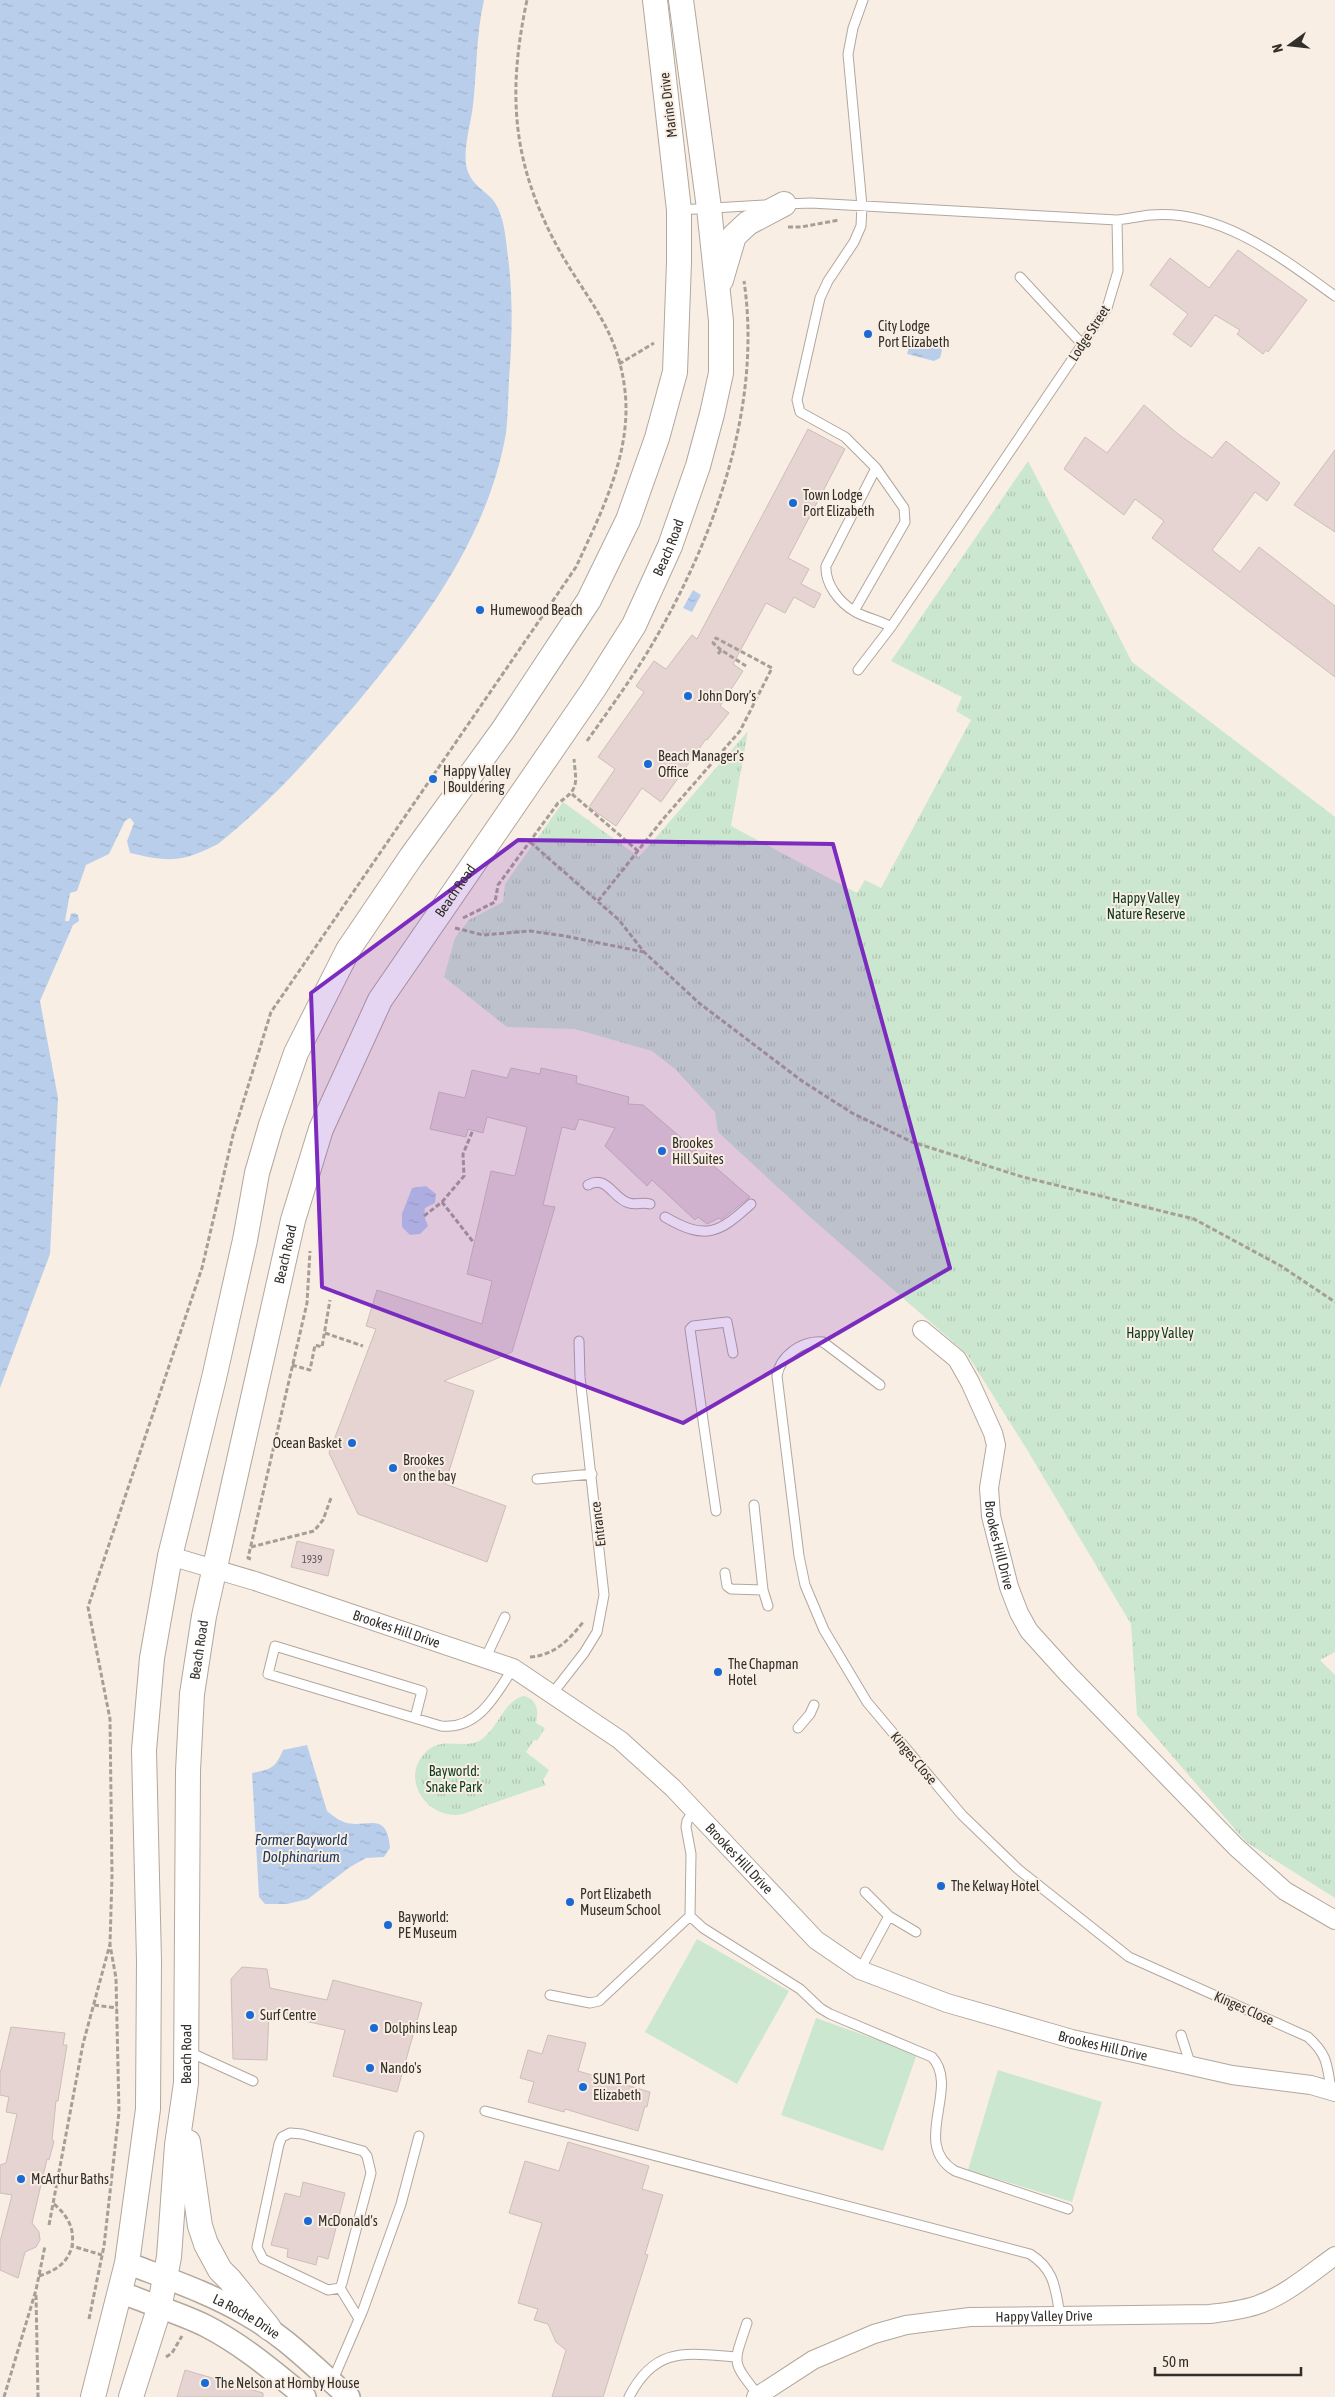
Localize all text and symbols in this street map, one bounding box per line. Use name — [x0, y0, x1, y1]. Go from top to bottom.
north arrow — [1265, 20, 1315, 70]
text: N — [1269, 42, 1286, 54]
street label: Marine Drive — [656, 72, 680, 138]
street label: Lodge Street — [1065, 302, 1113, 364]
place label: City Lodge Port Elizabeth — [878, 318, 950, 350]
marker: City Lodge Port Elizabeth — [862, 328, 874, 340]
place label: Town Lodge Port Elizabeth — [803, 487, 875, 519]
marker: Town Lodge Port Elizabeth — [787, 497, 799, 509]
street label: Beach Road — [649, 517, 687, 579]
place label: Humewood Beach — [490, 602, 583, 618]
marker: Humewood Beach — [474, 604, 486, 616]
place label: John Dory’s — [698, 688, 756, 704]
marker: John Dory’s — [682, 690, 694, 702]
place label: Beach Manager's Office — [658, 748, 744, 780]
marker: Beach Manager's Office — [642, 758, 654, 770]
place label: Happy Valley | Bouldering — [443, 763, 511, 795]
marker: Happy Valley | Bouldering — [427, 773, 439, 785]
street label: Beach Road — [432, 861, 479, 920]
park label: Happy Valley Nature Reserve — [1107, 890, 1185, 922]
place label: Brookes Hill Suites — [672, 1135, 724, 1167]
marker: Brookes Hill Suites — [656, 1145, 668, 1157]
street label: Beach Road — [271, 1223, 300, 1285]
park label: Happy Valley — [1126, 1325, 1194, 1341]
place label: Ocean Basket — [273, 1435, 342, 1451]
marker: Ocean Basket — [346, 1437, 358, 1449]
place label: Brookes on the bay — [403, 1452, 457, 1484]
marker: Brookes on the bay — [387, 1462, 399, 1474]
street label: Entrance — [587, 1500, 609, 1548]
street label: Brookes Hill Drive — [982, 1500, 1017, 1591]
house number: 1939 — [302, 1553, 322, 1565]
street label: Brookes Hill Drive — [351, 1607, 442, 1651]
street label: Beach Road — [186, 1619, 211, 1681]
place label: The Chapman Hotel — [728, 1656, 799, 1688]
marker: The Chapman Hotel — [712, 1666, 724, 1678]
street label: Kinges Close — [887, 1729, 941, 1787]
park label: Bayworld: Snake Park — [426, 1763, 482, 1795]
street label: Brookes Hill Drive — [702, 1820, 776, 1897]
water label: Former Bayworld Dolphinarium — [255, 1831, 347, 1865]
place label: The Kelway Hotel — [951, 1878, 1040, 1894]
marker: The Kelway Hotel — [935, 1880, 947, 1892]
place label: Port Elizabeth Museum School — [580, 1886, 661, 1918]
marker: Port Elizabeth Museum School — [564, 1896, 576, 1908]
place label: Bayworld: PE Museum — [398, 1909, 457, 1941]
marker: Bayworld: PE Museum — [382, 1919, 394, 1931]
street label: Kinges Close — [1212, 1988, 1276, 2028]
place label: Surf Centre — [260, 2007, 316, 2023]
marker: Surf Centre — [244, 2009, 256, 2021]
place label: Dolphins Leap — [384, 2020, 458, 2036]
marker: Dolphins Leap — [368, 2022, 380, 2034]
street label: Beach Road — [178, 2024, 194, 2084]
street label: Brookes Hill Drive — [1056, 2027, 1149, 2064]
place label: Nando's — [380, 2060, 422, 2076]
marker: Nando's — [364, 2062, 376, 2074]
place label: SUN1 Port Elizabeth — [593, 2071, 645, 2103]
marker: SUN1 Port Elizabeth — [577, 2081, 589, 2093]
place label: McArthur Baths — [31, 2171, 109, 2187]
marker: McArthur Baths — [15, 2173, 27, 2185]
place label: McDonald's — [318, 2213, 378, 2229]
marker: McDonald's — [302, 2215, 314, 2227]
street label: La Roche Drive — [210, 2290, 283, 2342]
street label: Happy Valley Drive — [995, 2307, 1093, 2325]
scale bar — [1155, 2344, 1301, 2376]
text: 50 m — [1162, 2353, 1189, 2370]
place label: The Nelson at Hornby House — [215, 2375, 360, 2391]
marker: The Nelson at Hornby House — [199, 2377, 211, 2389]

